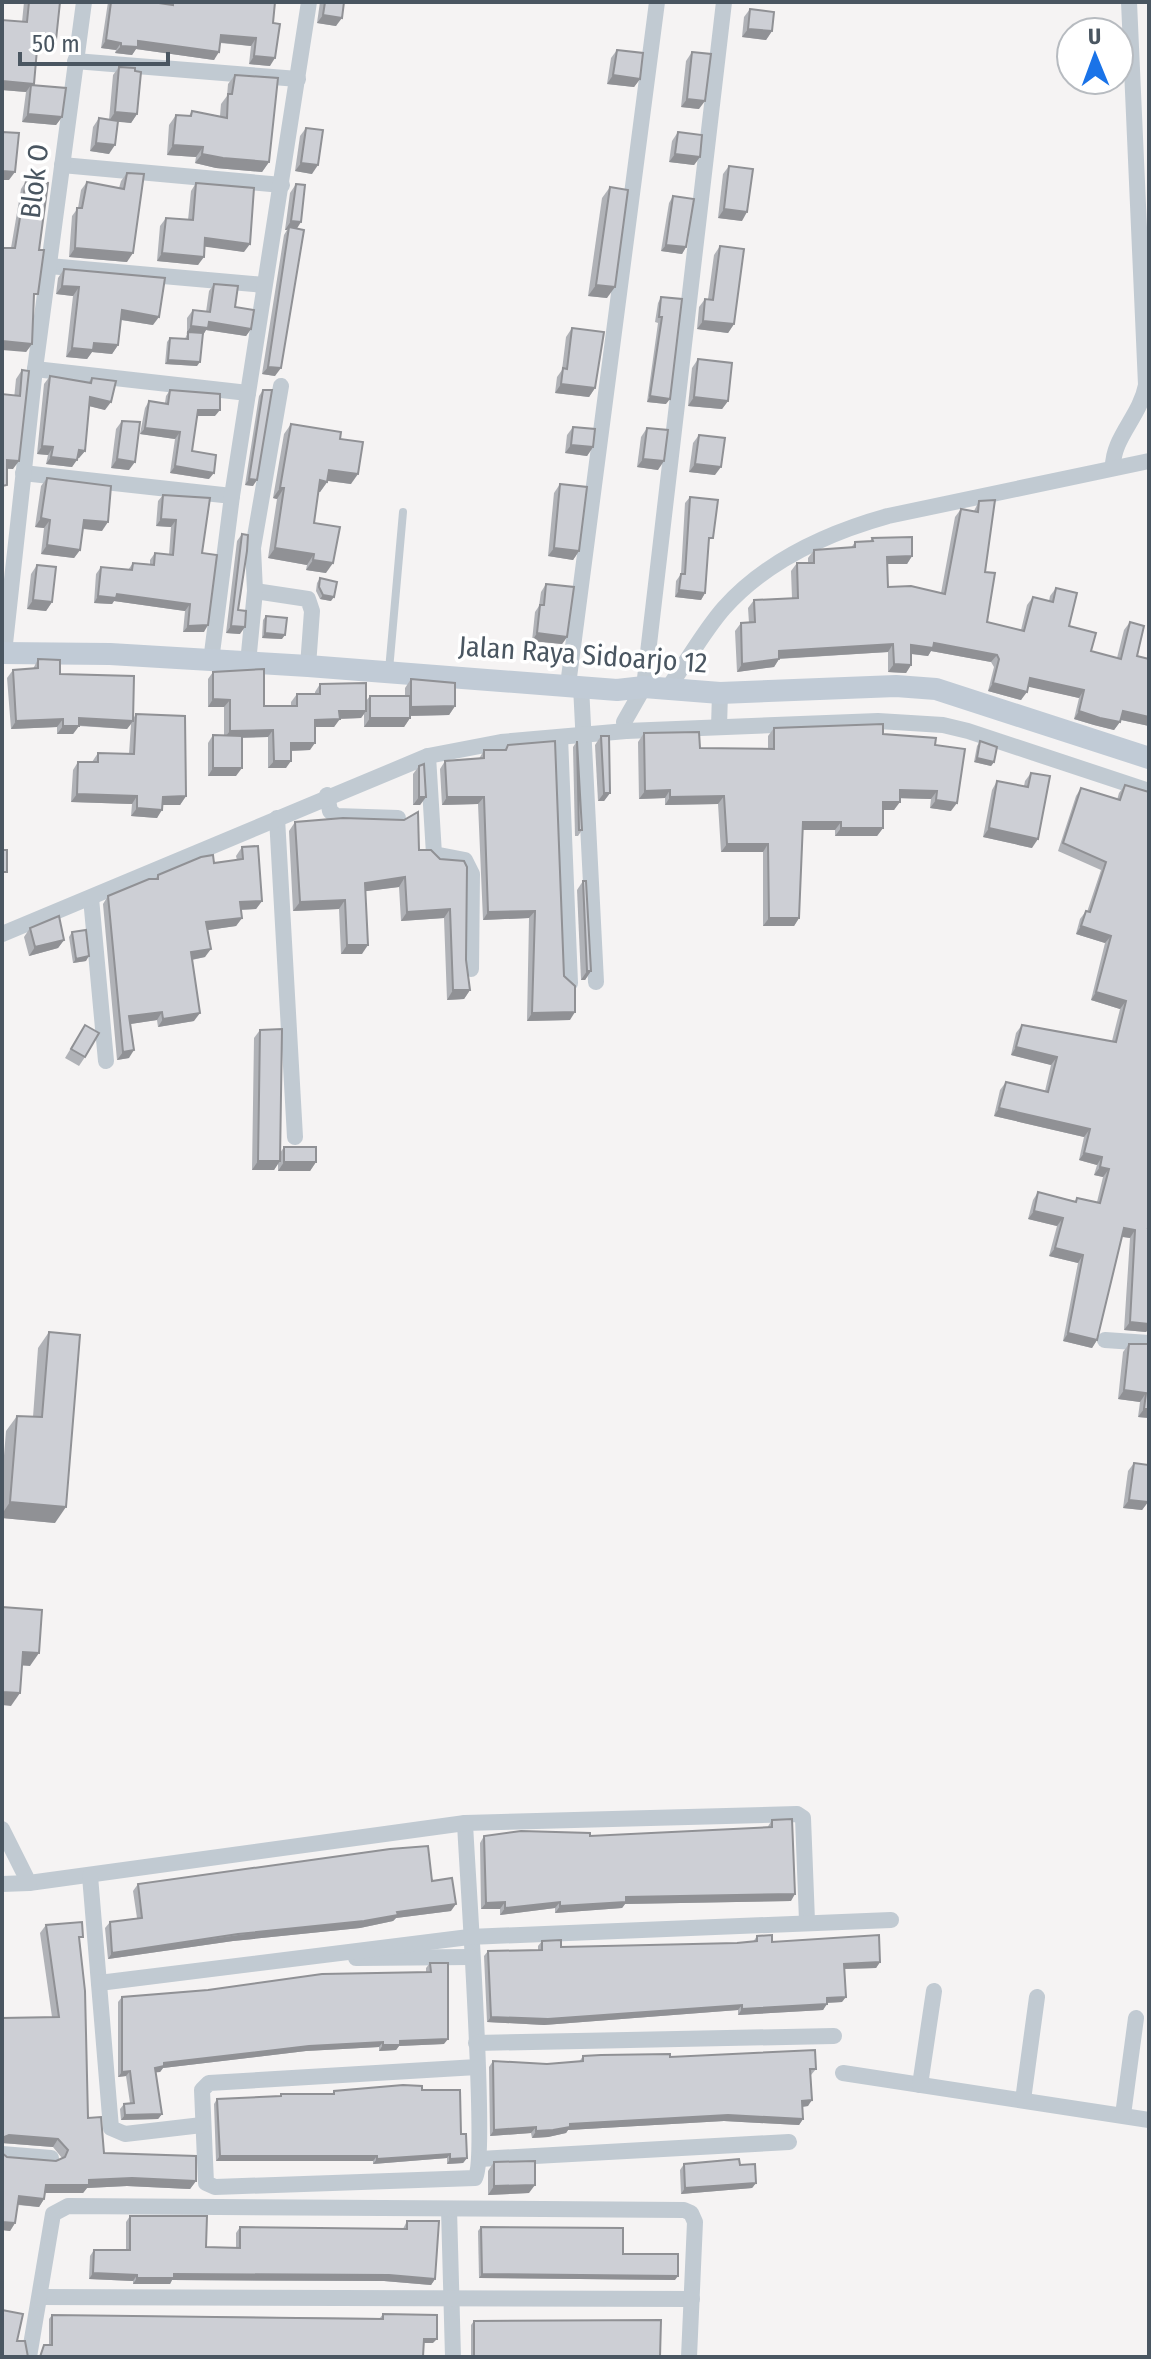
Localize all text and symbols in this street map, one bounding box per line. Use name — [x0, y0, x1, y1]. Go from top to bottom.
scale bar — [20, 16, 168, 66]
north arrow — [1055, 16, 1135, 96]
text: U — [1088, 23, 1101, 50]
text: 50 m — [32, 30, 80, 58]
street label: Blok O — [14, 142, 55, 220]
street label: Jalan Raya Sidoarjo 12 — [457, 629, 708, 680]

